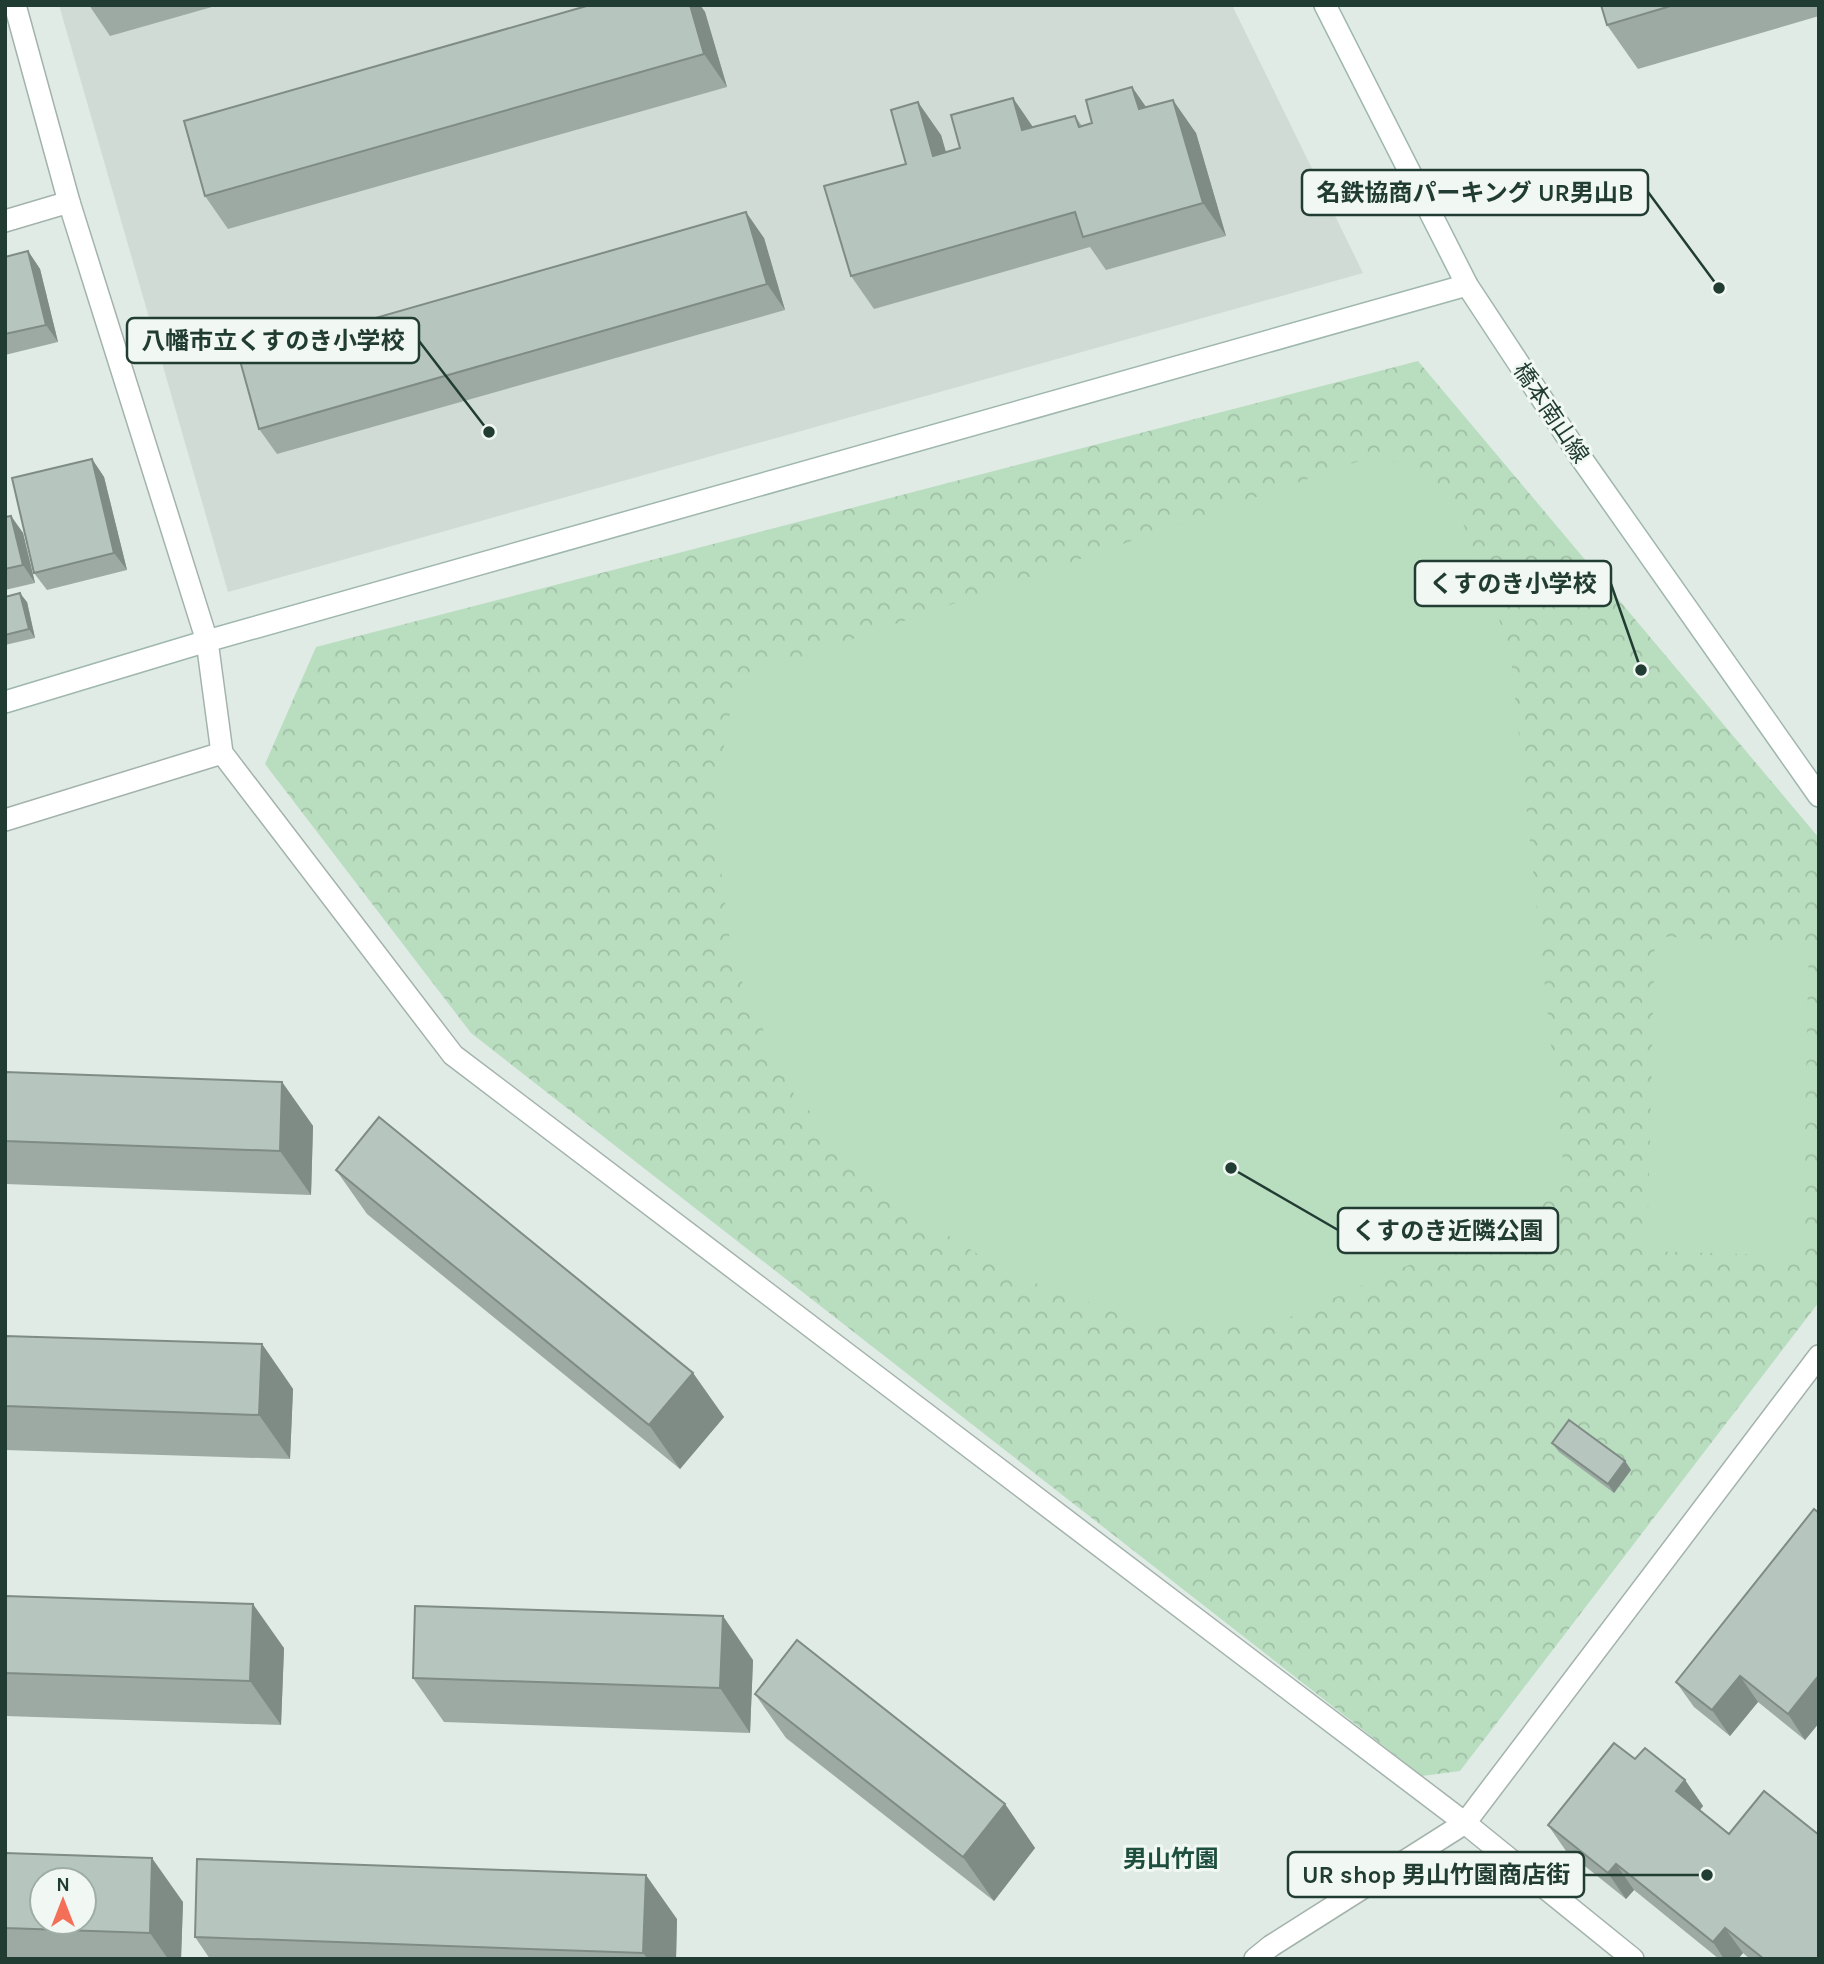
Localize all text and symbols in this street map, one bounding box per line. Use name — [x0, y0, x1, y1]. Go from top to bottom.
callout: 名鉄協商パーキング UR男山B — [1302, 170, 1648, 215]
text: 名鉄協商パーキング UR男山B — [1317, 179, 1633, 207]
callout: 八幡市立くすのき小学校 — [127, 318, 419, 363]
text: 八幡市立くすのき小学校 — [141, 327, 405, 355]
street label: 橋本南山線 — [1508, 358, 1594, 468]
callout: くすのき小学校 — [1415, 561, 1611, 606]
text: くすのき小学校 — [1429, 570, 1597, 598]
callout: くすのき近隣公園 — [1338, 1208, 1558, 1253]
text: くすのき近隣公園 — [1352, 1217, 1544, 1245]
district label: 男山竹園 — [1123, 1845, 1219, 1873]
callout: UR shop 男山竹園商店街 — [1288, 1852, 1584, 1897]
text: UR shop 男山竹園商店街 — [1302, 1861, 1570, 1889]
north arrow — [28, 1866, 98, 1936]
text: N — [56, 1874, 70, 1896]

